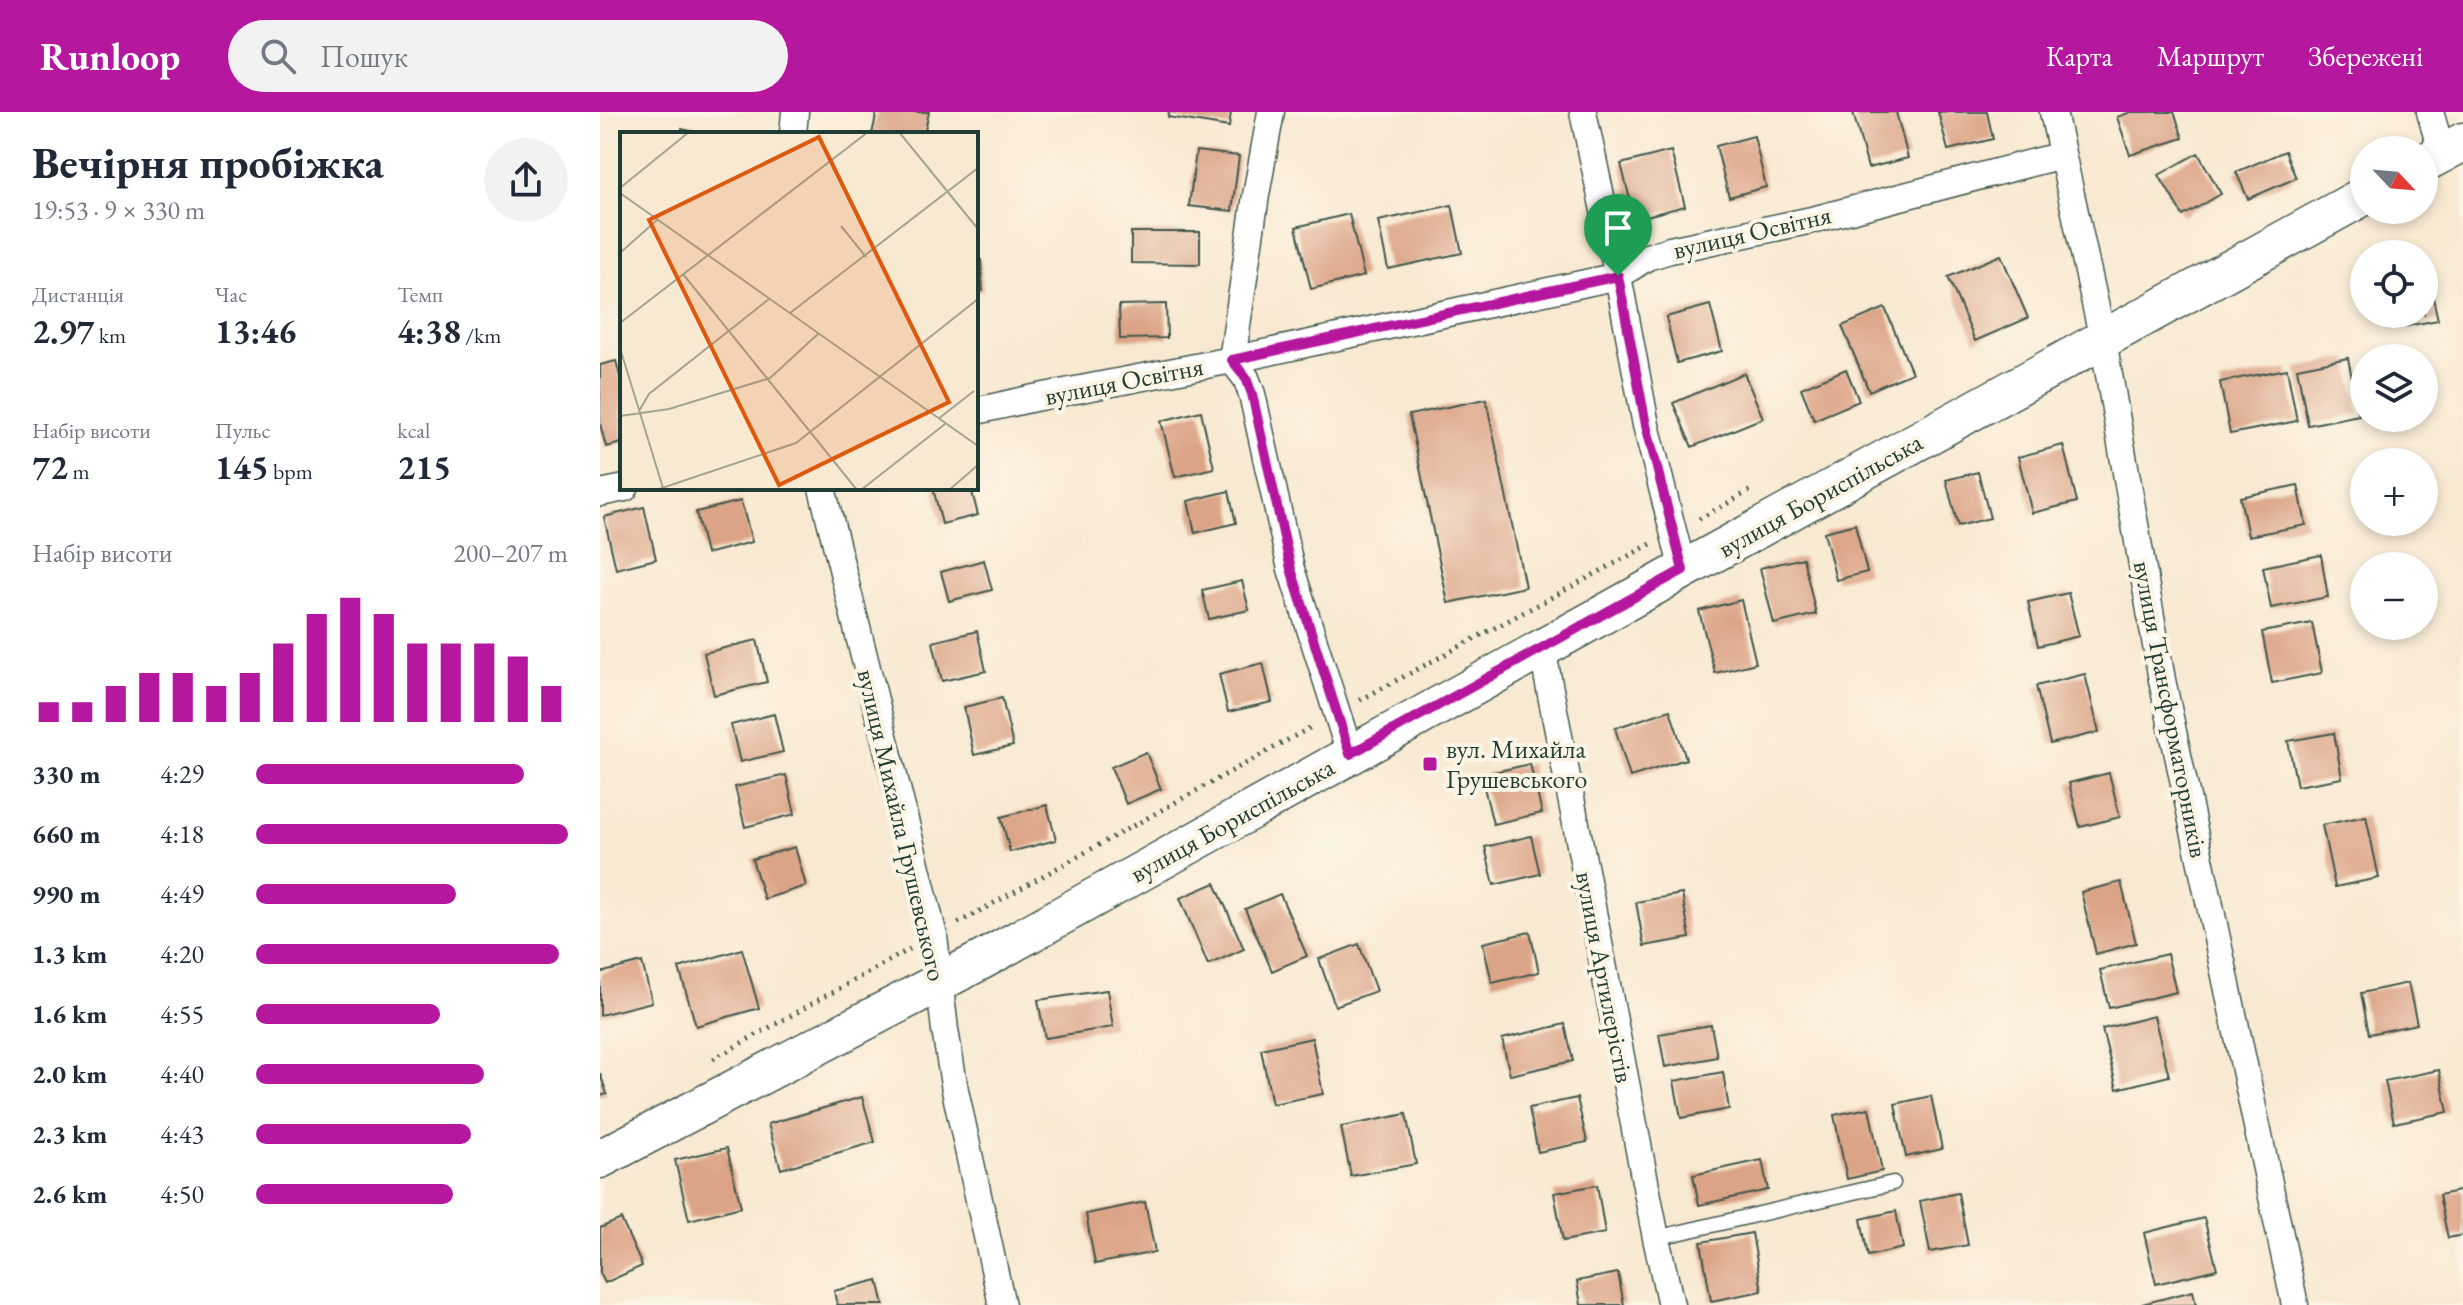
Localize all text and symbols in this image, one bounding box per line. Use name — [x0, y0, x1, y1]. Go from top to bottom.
search box — [228, 20, 788, 92]
text: Runloop — [40, 32, 180, 81]
icon: search — [256, 34, 300, 78]
text: Пошук — [320, 37, 408, 76]
text: Карта — [2046, 38, 2113, 74]
text: Маршрут — [2157, 38, 2264, 74]
text: Збережені — [2308, 38, 2423, 74]
inset map — [620, 132, 978, 490]
text: Вечірня пробіжка — [32, 134, 384, 191]
north arrow — [2350, 136, 2438, 224]
map controls — [2350, 136, 2438, 640]
button: share — [484, 138, 568, 222]
text: 19:53 · 9 × 330 m — [32, 193, 205, 227]
pin — [1584, 194, 1652, 276]
street label: вулиця Освітня — [1670, 197, 1834, 267]
icon: arrive — [1596, 206, 1640, 250]
button: locate — [2350, 240, 2438, 328]
text: Дистанція — [32, 280, 124, 309]
text: Час — [215, 280, 247, 309]
text: Темп — [397, 280, 443, 309]
text: 2.97 — [32, 309, 94, 353]
text: 13:46 — [215, 309, 296, 353]
text: 4:38 — [397, 309, 461, 353]
text: km — [94, 321, 126, 350]
text: /km — [461, 321, 502, 350]
button: layers — [2350, 344, 2438, 432]
street label: вулиця Освітня — [1042, 349, 1206, 413]
text: Набір висоти — [32, 416, 151, 445]
text: Пульс — [215, 416, 270, 445]
text: kcal — [397, 416, 430, 445]
street label: вулиця Бориспільська — [1712, 424, 1929, 565]
text: 72 — [32, 445, 68, 489]
text: 145 — [215, 445, 269, 489]
text: 215 — [397, 445, 451, 489]
button: + — [2350, 448, 2438, 536]
text: m — [68, 457, 90, 486]
text: bpm — [269, 457, 313, 486]
text: Набір висоти — [32, 536, 172, 570]
text: 200–207 m — [453, 536, 568, 570]
button: − — [2350, 552, 2438, 640]
street label: вулиця Трансформаторників — [2126, 558, 2216, 860]
street label: вулиця Михайла Грушевського — [850, 666, 954, 984]
place label: вул. Михайла Грушевського — [1446, 732, 1587, 796]
street label: вулиця Бориспільська — [1124, 749, 1341, 890]
marker: вул. Михайла Грушевського — [1421, 755, 1439, 773]
text: 330 m — [32, 757, 100, 791]
text: 4:29 — [160, 757, 204, 791]
text: 660 m — [32, 817, 100, 851]
text: 4:18 — [160, 817, 204, 851]
street label: вулиця Артилерістів — [1568, 868, 1642, 1086]
text: 990 m — [32, 877, 100, 911]
text: 4:49 — [160, 877, 204, 911]
text: 1.3 km — [32, 937, 107, 971]
text: 4:20 — [160, 937, 204, 971]
text: 1.6 km — [32, 997, 107, 1031]
text: 4:55 — [160, 997, 204, 1031]
text: 2.0 km — [32, 1057, 107, 1091]
text: 4:40 — [160, 1057, 204, 1091]
text: 2.3 km — [32, 1117, 107, 1151]
text: 4:43 — [160, 1117, 204, 1151]
text: 2.6 km — [32, 1177, 107, 1211]
text: 4:50 — [160, 1177, 204, 1211]

